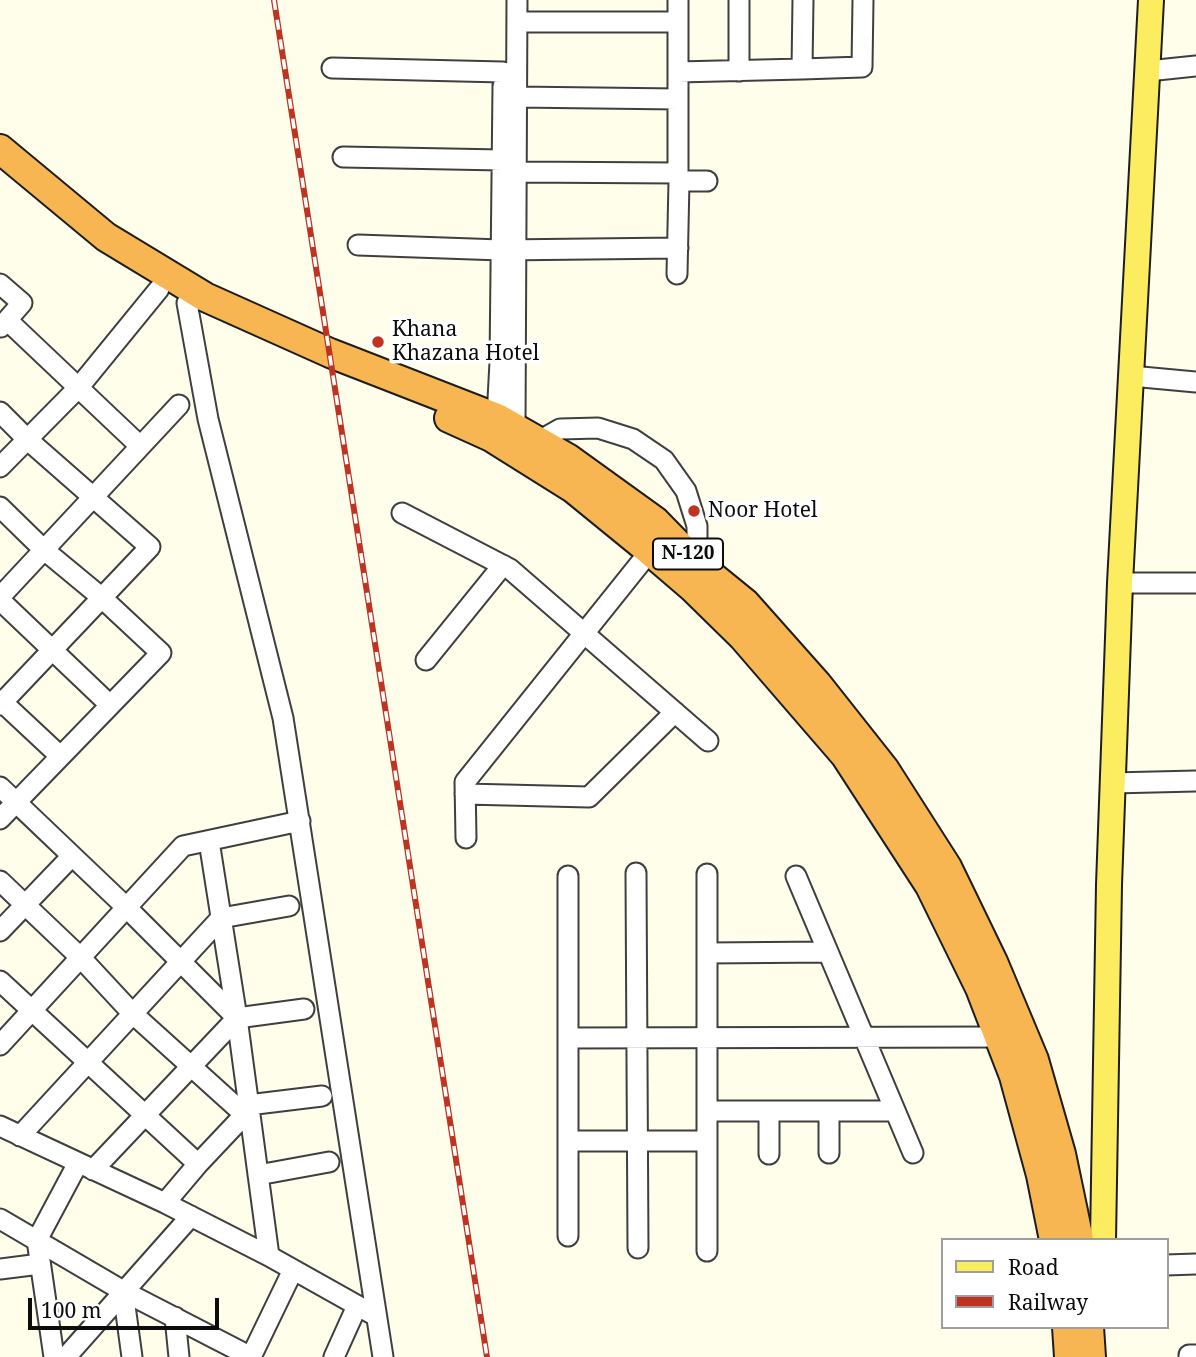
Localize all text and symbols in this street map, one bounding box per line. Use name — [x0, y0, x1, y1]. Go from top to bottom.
place label: Khana Khazana Hotel — [392, 317, 539, 367]
marker: Khana Khazana Hotel — [370, 334, 386, 350]
place label: Noor Hotel — [708, 498, 818, 524]
marker: Noor Hotel — [686, 503, 702, 519]
road number: N-120 — [653, 538, 723, 569]
legend — [940, 1238, 1168, 1329]
text: Road — [1008, 1253, 1059, 1281]
scale bar — [32, 1284, 222, 1328]
text: Railway — [1008, 1288, 1088, 1316]
text: 100 m — [41, 1296, 102, 1324]

